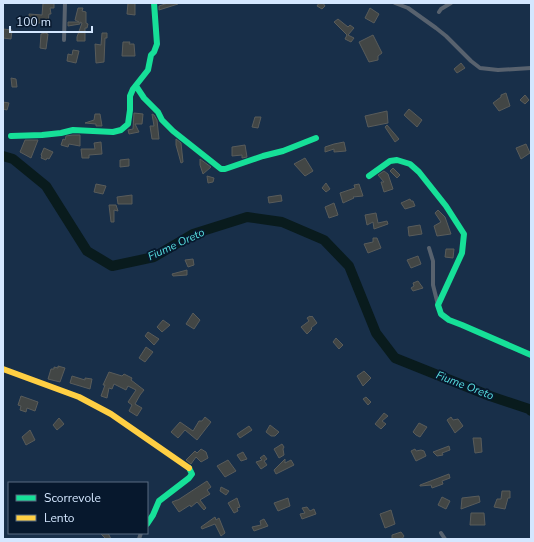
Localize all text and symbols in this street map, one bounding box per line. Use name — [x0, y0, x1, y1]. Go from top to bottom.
scale bar — [10, 8, 92, 34]
text: 100 m — [16, 14, 51, 30]
water label: Fiume Oreto — [145, 225, 207, 264]
water label: Fiume Oreto — [434, 368, 496, 403]
legend — [8, 482, 148, 534]
text: Scorrevole — [44, 490, 101, 506]
text: Lento — [44, 510, 75, 526]

